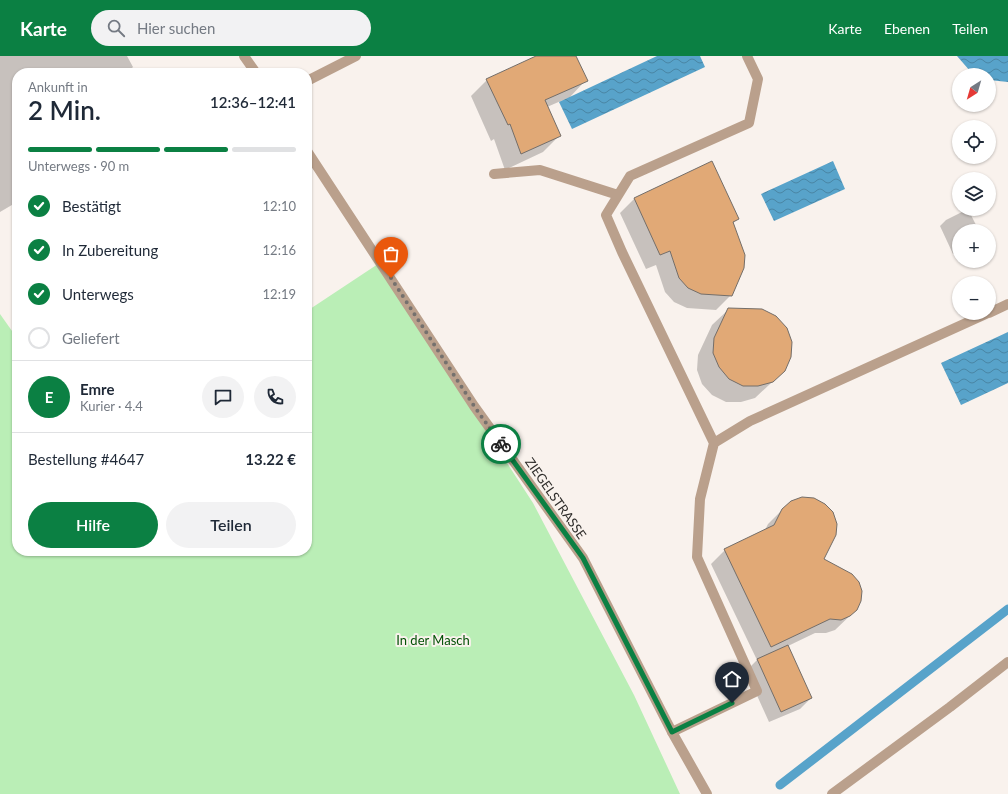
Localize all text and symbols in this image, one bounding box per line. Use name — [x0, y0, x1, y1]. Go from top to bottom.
search box — [91, 10, 371, 46]
text: Karte — [20, 17, 67, 40]
icon: search — [105, 17, 127, 39]
text: Hier suchen — [137, 19, 215, 37]
text: Karte — [828, 20, 862, 37]
text: Ebenen — [884, 20, 930, 37]
text: Teilen — [952, 20, 988, 37]
north arrow — [952, 68, 996, 112]
map controls — [952, 68, 996, 320]
text: Ankunft in — [28, 79, 88, 95]
text: 12:36–12:41 — [210, 93, 296, 111]
text: 2 Min. — [28, 94, 101, 126]
button: locate — [952, 120, 996, 164]
text: Unterwegs · 90 m — [28, 158, 129, 174]
button: layers — [952, 172, 996, 216]
icon: check — [28, 195, 50, 217]
text: Bestätigt — [62, 197, 121, 215]
text: 12:10 — [263, 198, 296, 214]
button: + — [952, 224, 996, 268]
pin — [374, 237, 408, 278]
icon: check — [28, 239, 50, 261]
text: In Zubereitung — [62, 241, 158, 259]
text: 12:16 — [263, 242, 296, 258]
icon: bag — [380, 243, 402, 265]
button: − — [952, 276, 996, 320]
icon: check — [28, 283, 50, 305]
text: Unterwegs — [62, 285, 134, 303]
text: 12:19 — [263, 286, 296, 302]
text: Geliefert — [62, 329, 120, 347]
button: chat — [202, 376, 244, 418]
button: phone — [254, 376, 296, 418]
text: Emre — [80, 380, 114, 398]
text: E — [45, 388, 53, 406]
text: Kurier · 4.4 — [80, 398, 143, 414]
courier — [481, 424, 521, 464]
icon: bike — [490, 433, 512, 455]
text: Bestellung #4647 — [28, 450, 144, 468]
text: 13.22 € — [245, 450, 296, 468]
street label: ZIEGELSTRASSE — [522, 454, 590, 542]
button: Hilfe — [28, 502, 158, 548]
button: Teilen — [166, 502, 296, 548]
park label: In der Masch — [396, 632, 470, 648]
pin — [715, 662, 749, 703]
icon: home — [721, 668, 743, 690]

